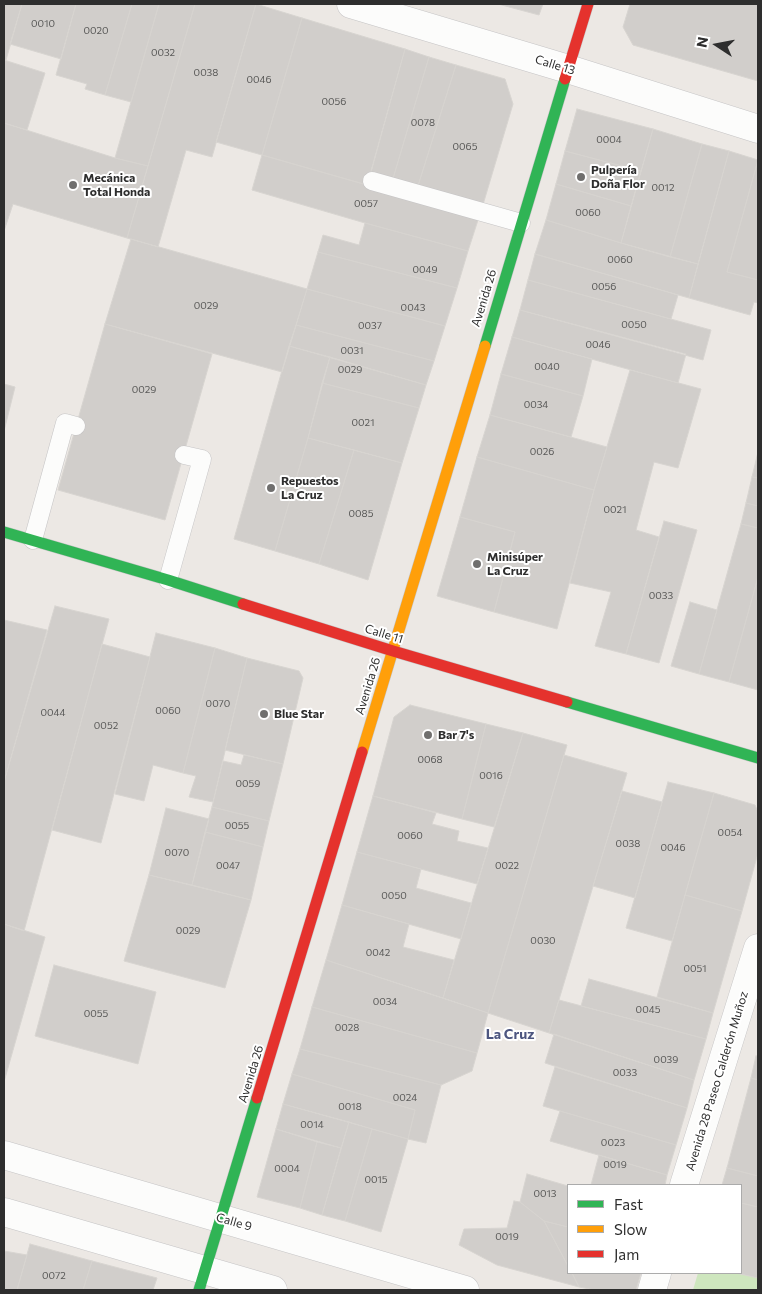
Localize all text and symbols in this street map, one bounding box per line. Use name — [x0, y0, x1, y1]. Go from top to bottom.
house number: 0010 — [31, 18, 55, 30]
north arrow — [692, 20, 742, 70]
house number: 0020 — [83, 25, 109, 37]
text: N — [692, 35, 711, 49]
house number: 0032 — [151, 47, 175, 59]
street label: Calle 13 — [533, 52, 577, 78]
house number: 0038 — [194, 67, 218, 79]
house number: 0046 — [246, 74, 272, 86]
house number: 0056 — [322, 96, 346, 108]
house number: 0078 — [411, 117, 435, 129]
house number: 0004 — [596, 134, 622, 146]
house number: 0065 — [453, 141, 477, 153]
place label: Pulpería Doña Flor — [591, 163, 645, 191]
place label: Mecánica Total Honda — [83, 171, 150, 199]
marker: Pulpería Doña Flor — [575, 171, 587, 183]
marker: Mecánica Total Honda — [67, 179, 79, 191]
house number: 0012 — [652, 182, 674, 194]
house number: 0057 — [354, 198, 378, 210]
house number: 0060 — [575, 207, 601, 219]
house number: 0060 — [607, 254, 633, 266]
house number: 0049 — [412, 264, 438, 276]
street label: Avenida 26 — [468, 267, 500, 329]
house number: 0056 — [592, 281, 616, 293]
house number: 0029 — [194, 300, 218, 312]
house number: 0043 — [401, 302, 425, 314]
house number: 0050 — [621, 319, 647, 331]
house number: 0037 — [358, 320, 382, 332]
house number: 0046 — [585, 339, 611, 351]
house number: 0031 — [340, 345, 364, 357]
house number: 0040 — [534, 361, 560, 373]
house number: 0029 — [338, 364, 362, 376]
house number: 0029 — [132, 384, 156, 396]
house number: 0034 — [524, 399, 548, 411]
house number: 0021 — [352, 417, 374, 429]
house number: 0026 — [530, 446, 554, 458]
place label: Repuestos La Cruz — [281, 474, 339, 502]
marker: Repuestos La Cruz — [265, 482, 277, 494]
house number: 0021 — [604, 504, 626, 516]
house number: 0085 — [349, 508, 373, 520]
place label: Minisúper La Cruz — [487, 550, 543, 578]
marker: Minisúper La Cruz — [471, 558, 483, 570]
house number: 0033 — [649, 590, 673, 602]
street label: Calle 11 — [363, 621, 405, 647]
street label: Avenida 26 — [352, 655, 384, 717]
house number: 0070 — [206, 698, 230, 710]
house number: 0060 — [155, 705, 181, 717]
house number: 0044 — [40, 707, 66, 719]
place label: Blue Star — [274, 707, 324, 721]
marker: Blue Star — [258, 708, 270, 720]
house number: 0052 — [94, 720, 118, 732]
place label: Bar 7's — [438, 728, 474, 742]
marker: Bar 7's — [422, 729, 434, 741]
house number: 0068 — [417, 754, 443, 766]
house number: 0016 — [479, 770, 503, 782]
house number: 0059 — [236, 778, 260, 790]
house number: 0055 — [225, 820, 249, 832]
house number: 0054 — [718, 827, 742, 839]
house number: 0060 — [397, 830, 423, 842]
house number: 0038 — [616, 838, 640, 850]
house number: 0046 — [660, 842, 686, 854]
house number: 0070 — [165, 847, 189, 859]
house number: 0047 — [216, 860, 240, 872]
house number: 0022 — [495, 860, 519, 872]
house number: 0050 — [381, 890, 407, 902]
house number: 0029 — [176, 925, 200, 937]
house number: 0030 — [530, 935, 556, 947]
house number: 0042 — [366, 947, 390, 959]
house number: 0051 — [683, 963, 707, 975]
street label: Avenida 28 Paseo Calderón Muñoz — [683, 990, 751, 1172]
house number: 0034 — [373, 996, 397, 1008]
house number: 0045 — [636, 1004, 660, 1016]
house number: 0055 — [84, 1008, 108, 1020]
house number: 0028 — [335, 1022, 359, 1034]
district label: La Cruz — [486, 1026, 534, 1042]
street label: Avenida 26 — [235, 1043, 267, 1105]
house number: 0039 — [654, 1054, 678, 1066]
house number: 0033 — [613, 1067, 637, 1079]
house number: 0024 — [393, 1092, 417, 1104]
house number: 0018 — [338, 1101, 362, 1113]
house number: 0014 — [300, 1119, 324, 1131]
house number: 0023 — [601, 1137, 625, 1149]
house number: 0019 — [603, 1159, 627, 1171]
house number: 0004 — [274, 1163, 300, 1175]
house number: 0015 — [364, 1174, 388, 1186]
legend — [567, 1184, 742, 1274]
house number: 0013 — [533, 1188, 557, 1200]
text: Fast — [614, 1195, 643, 1213]
street label: Calle 9 — [214, 1210, 254, 1234]
text: Slow — [614, 1220, 647, 1238]
house number: 0019 — [495, 1231, 519, 1243]
text: Jam — [614, 1245, 639, 1263]
house number: 0072 — [42, 1270, 66, 1282]

